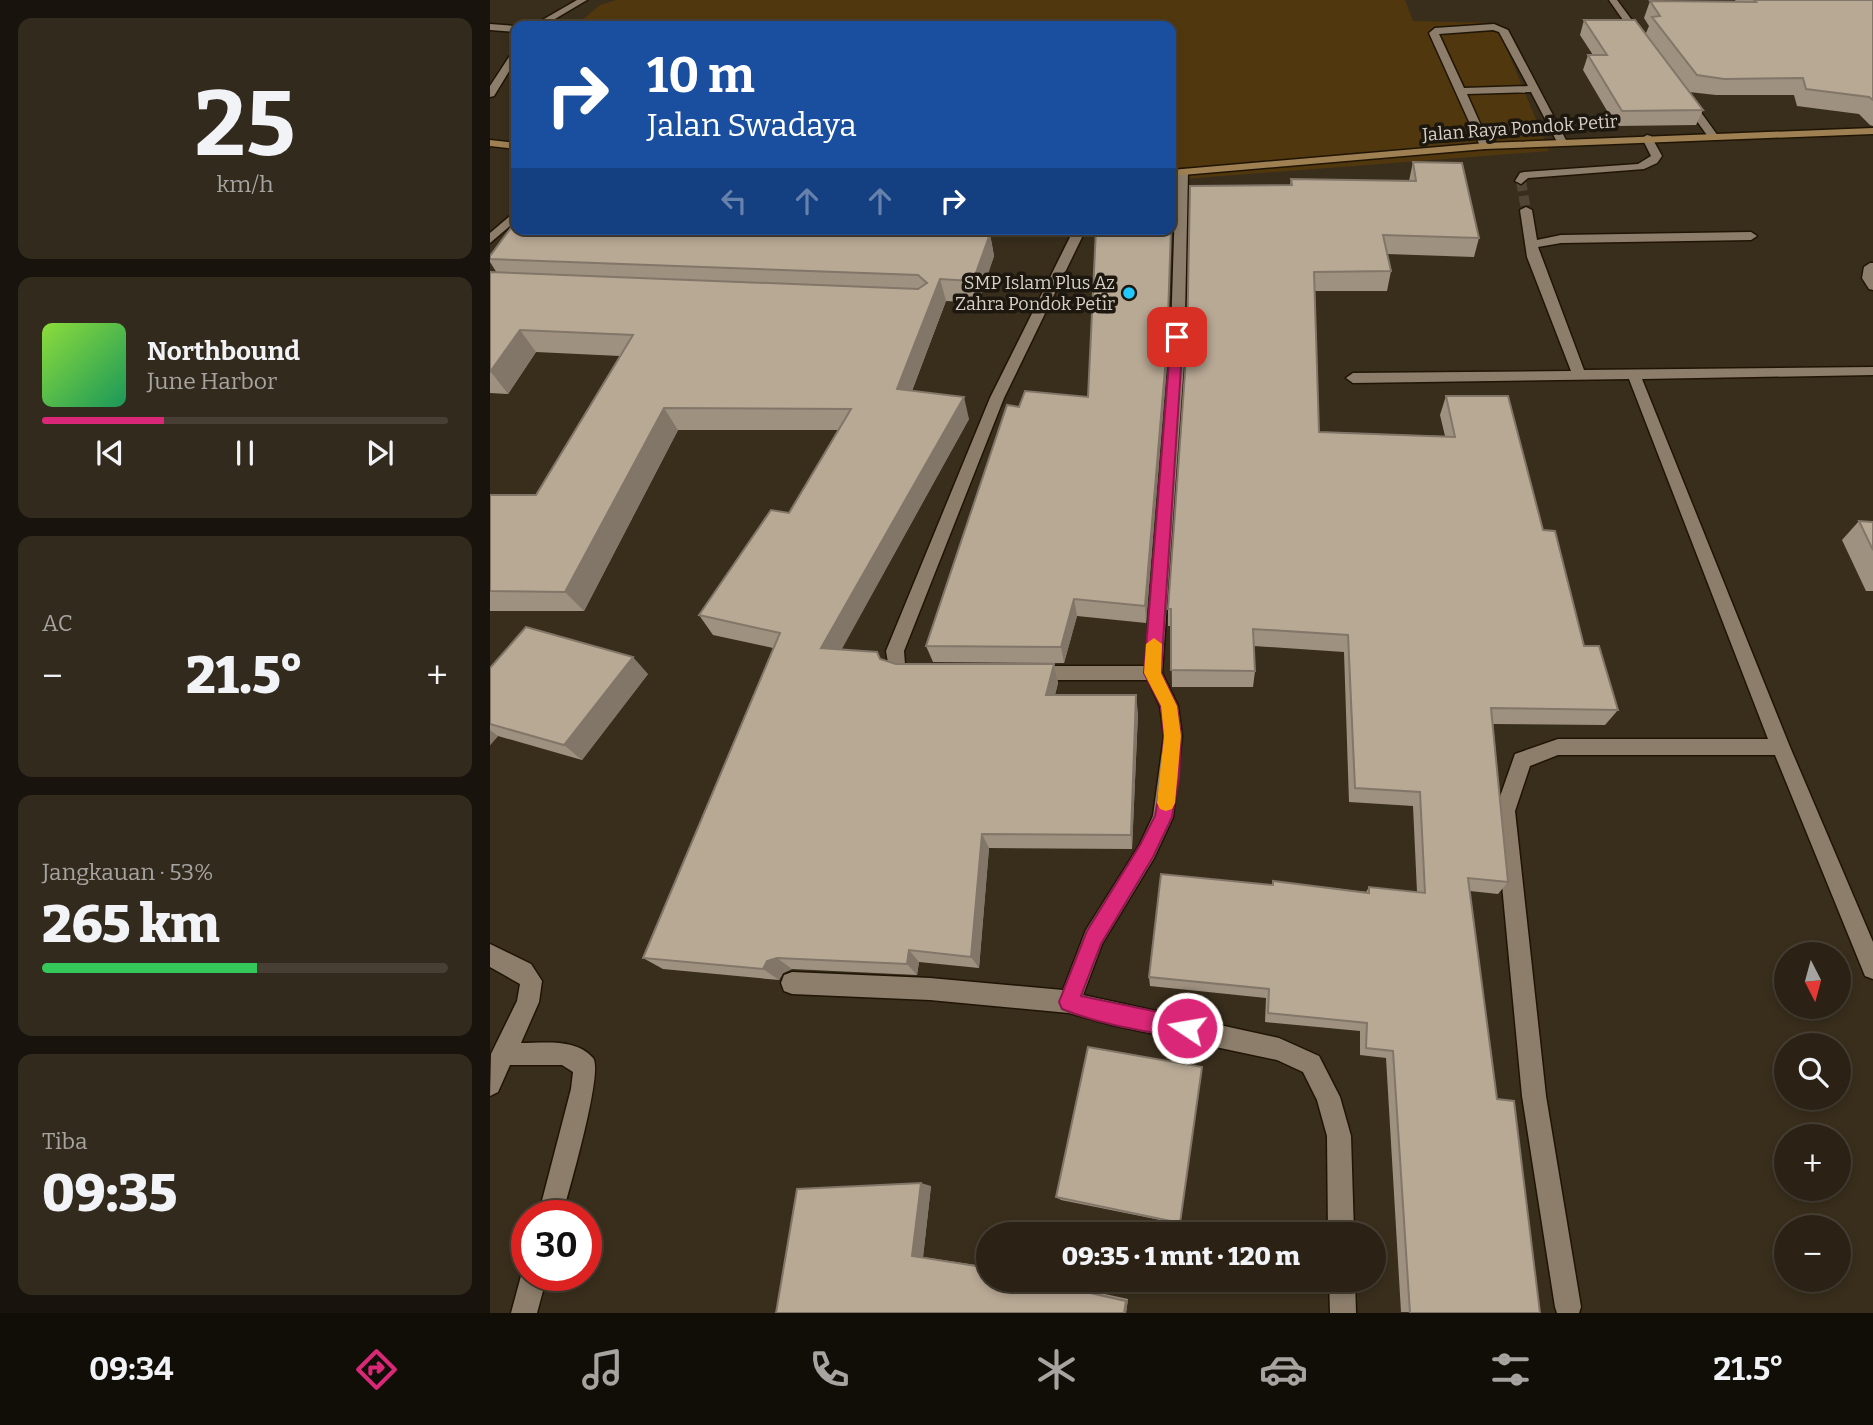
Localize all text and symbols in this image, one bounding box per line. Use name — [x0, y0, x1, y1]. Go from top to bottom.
text: 10 m — [647, 46, 755, 105]
icon: right — [532, 49, 623, 140]
text: 25 — [194, 70, 296, 179]
text: Jalan Swadaya — [647, 106, 857, 144]
street label: Jalan Raya Pondok Petir — [1421, 110, 1618, 146]
text: km/h — [217, 170, 273, 198]
icon: left — [715, 182, 753, 220]
icon: ahead — [788, 182, 826, 220]
icon: ahead — [861, 182, 899, 220]
icon: right — [934, 182, 972, 220]
place label: SMP Islam Plus Az Zahra Pondok Petir — [955, 272, 1115, 315]
marker: SMP Islam Plus Az Zahra Pondok Petir — [1121, 285, 1137, 301]
pin — [1147, 307, 1207, 367]
icon: arrive — [1158, 318, 1196, 356]
text: Northbound — [147, 336, 300, 367]
text: June Harbor — [147, 367, 277, 395]
icon: previous — [91, 434, 129, 472]
icon: pause — [226, 434, 264, 472]
icon: next — [361, 434, 399, 472]
text: AC — [42, 609, 73, 637]
text: 21.5° — [186, 644, 303, 707]
text: − — [42, 653, 63, 699]
text: + — [426, 653, 448, 699]
text: Jangkauan · 53% — [42, 858, 214, 886]
text: 265 km — [42, 893, 220, 956]
north arrow — [1774, 942, 1852, 1018]
map controls — [1774, 942, 1851, 1292]
position arrow — [1150, 991, 1224, 1065]
button: search — [1774, 1033, 1851, 1110]
button: + — [1774, 1124, 1851, 1201]
text: Tiba — [42, 1127, 88, 1155]
text: 09:35 — [42, 1162, 177, 1225]
speed limit sign: 30 — [511, 1200, 602, 1291]
button: − — [1774, 1215, 1851, 1292]
text: 09:35 · 1 mnt · 120 m — [1062, 1241, 1300, 1272]
icon: directions — [352, 1345, 401, 1394]
icon: music — [578, 1345, 627, 1394]
icon: phone — [805, 1345, 854, 1394]
icon: climate — [1032, 1345, 1081, 1394]
icon: car — [1259, 1345, 1308, 1394]
icon: filters — [1486, 1345, 1535, 1394]
text: 09:34 — [89, 1350, 174, 1388]
text: 21.5° — [1713, 1350, 1784, 1388]

